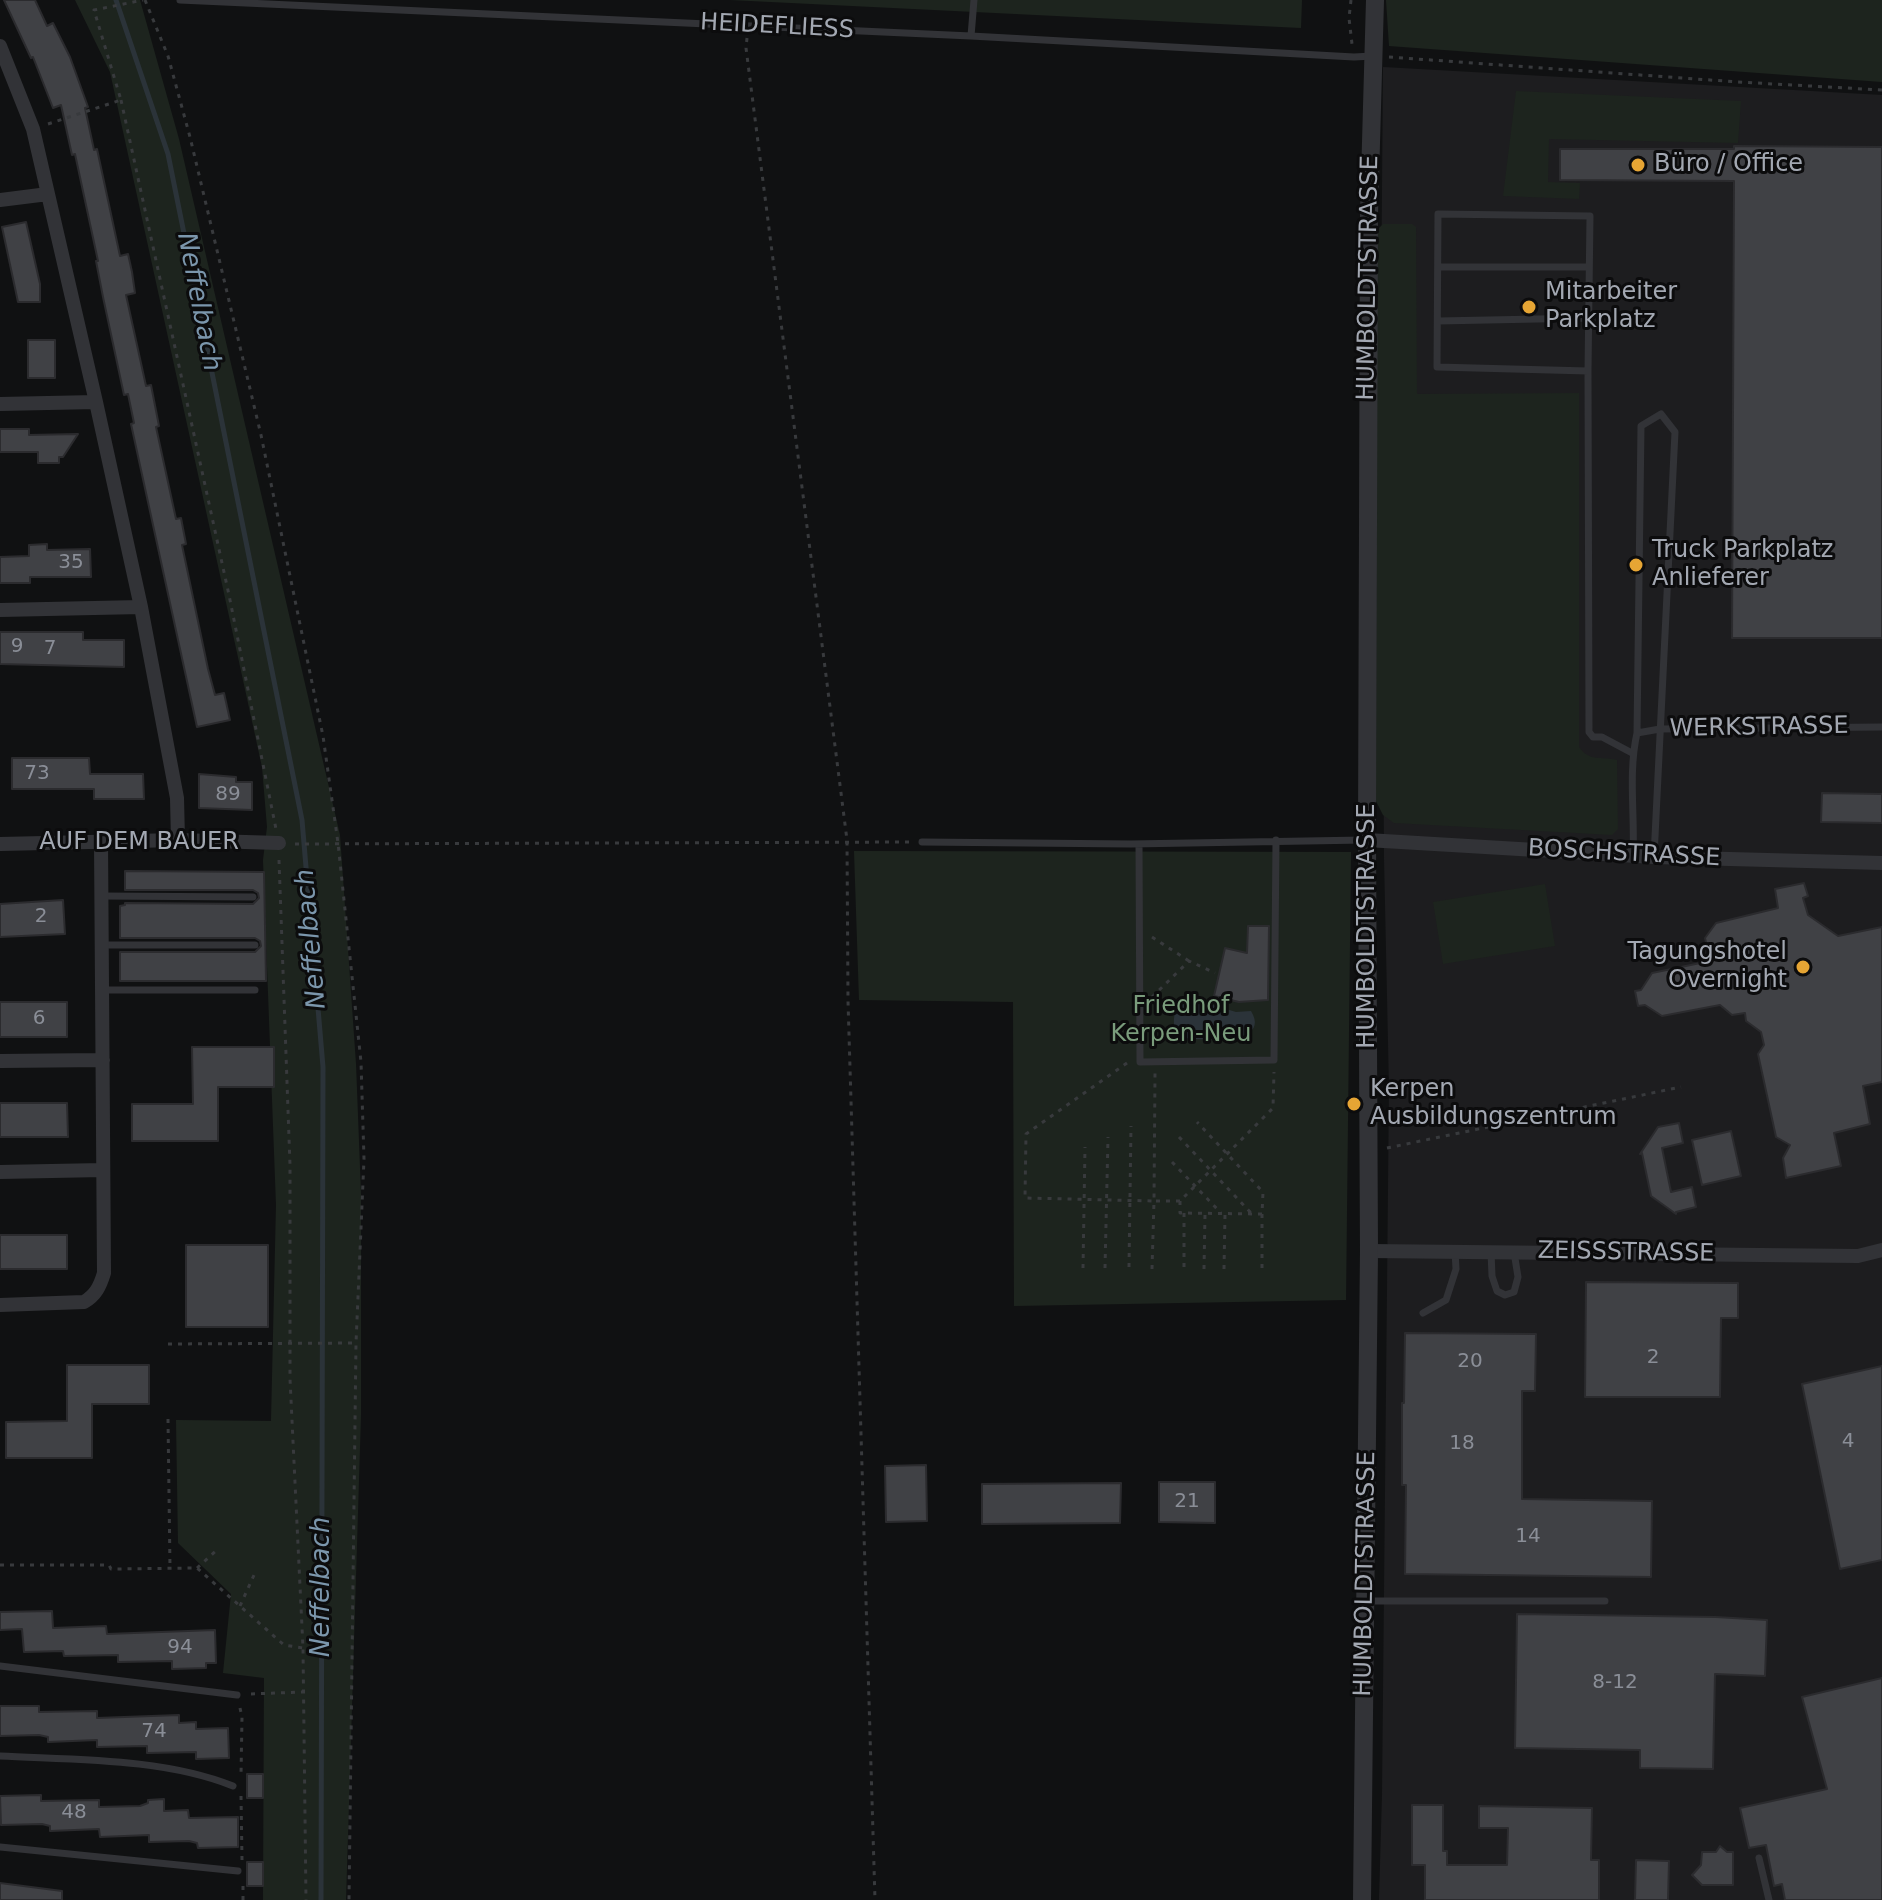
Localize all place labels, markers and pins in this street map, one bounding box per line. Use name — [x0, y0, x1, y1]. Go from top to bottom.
place label: Büro / Office — [1654, 151, 1803, 179]
marker: Büro / Office — [1629, 156, 1647, 174]
place label: Mitarbeiter Parkplatz — [1545, 279, 1677, 335]
marker: Mitarbeiter Parkplatz — [1520, 298, 1538, 316]
place label: Truck Parkplatz Anlieferer — [1652, 537, 1833, 593]
marker: Truck Parkplatz Anlieferer — [1627, 556, 1645, 574]
place label: Tagungshotel Overnight — [1627, 939, 1787, 995]
marker: Tagungshotel Overnight — [1794, 958, 1812, 976]
place label: Kerpen Ausbildungszentrum — [1370, 1076, 1617, 1132]
marker: Kerpen Ausbildungszentrum — [1345, 1095, 1363, 1113]

